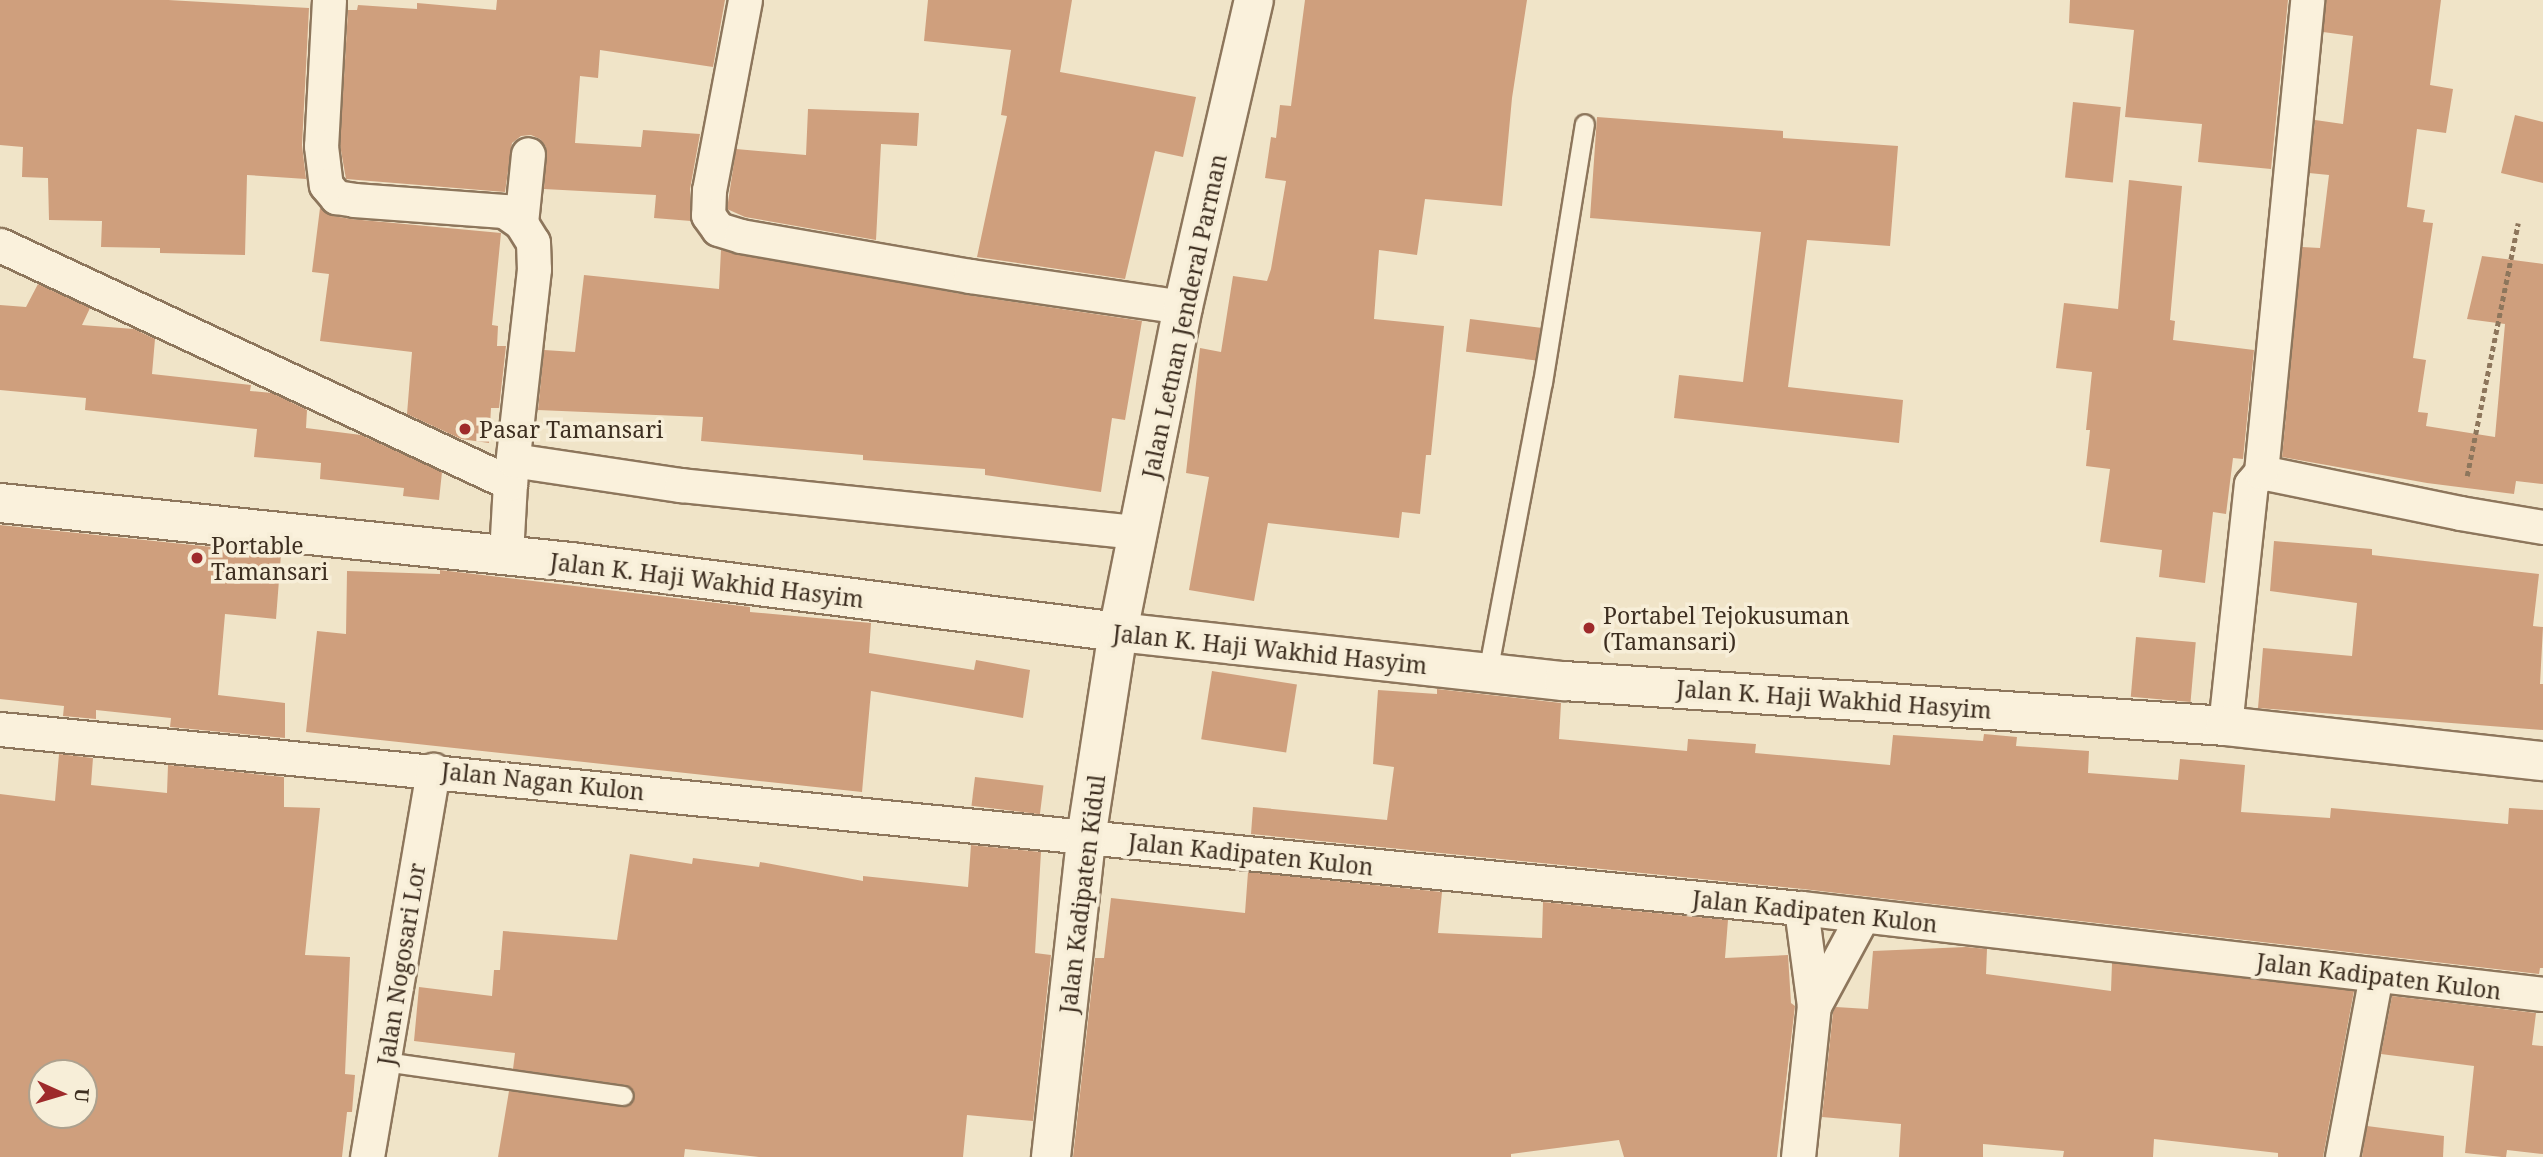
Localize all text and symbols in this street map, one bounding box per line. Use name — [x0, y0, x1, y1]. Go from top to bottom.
street label: Jalan Letnan Jenderal Parman — [1136, 151, 1232, 481]
place label: Pasar Tamansari — [479, 415, 663, 443]
marker: Pasar Tamansari — [457, 421, 473, 437]
place label: Portable Tamansari — [211, 531, 328, 585]
street label: Jalan K. Haji Wakhid Hasyim — [549, 547, 865, 613]
marker: Portable Tamansari — [189, 550, 205, 566]
place label: Portabel Tejokusuman (Tamansari) — [1603, 601, 1850, 655]
street label: Jalan K. Haji Wakhid Hasyim — [1111, 619, 1429, 679]
marker: Portabel Tejokusuman (Tamansari) — [1581, 620, 1597, 636]
street label: Jalan K. Haji Wakhid Hasyim — [1675, 674, 1993, 724]
street label: Jalan Nagan Kulon — [440, 757, 646, 805]
street label: Jalan Kadipaten Kidul — [1054, 773, 1110, 1015]
street label: Jalan Kadipaten Kulon — [1127, 827, 1375, 881]
street label: Jalan Nogosari Lor — [371, 861, 431, 1067]
street label: Jalan Kadipaten Kulon — [1691, 884, 1939, 938]
street label: Jalan Kadipaten Kulon — [2255, 947, 2503, 1005]
north arrow — [28, 1059, 98, 1129]
text: U — [68, 1087, 95, 1103]

